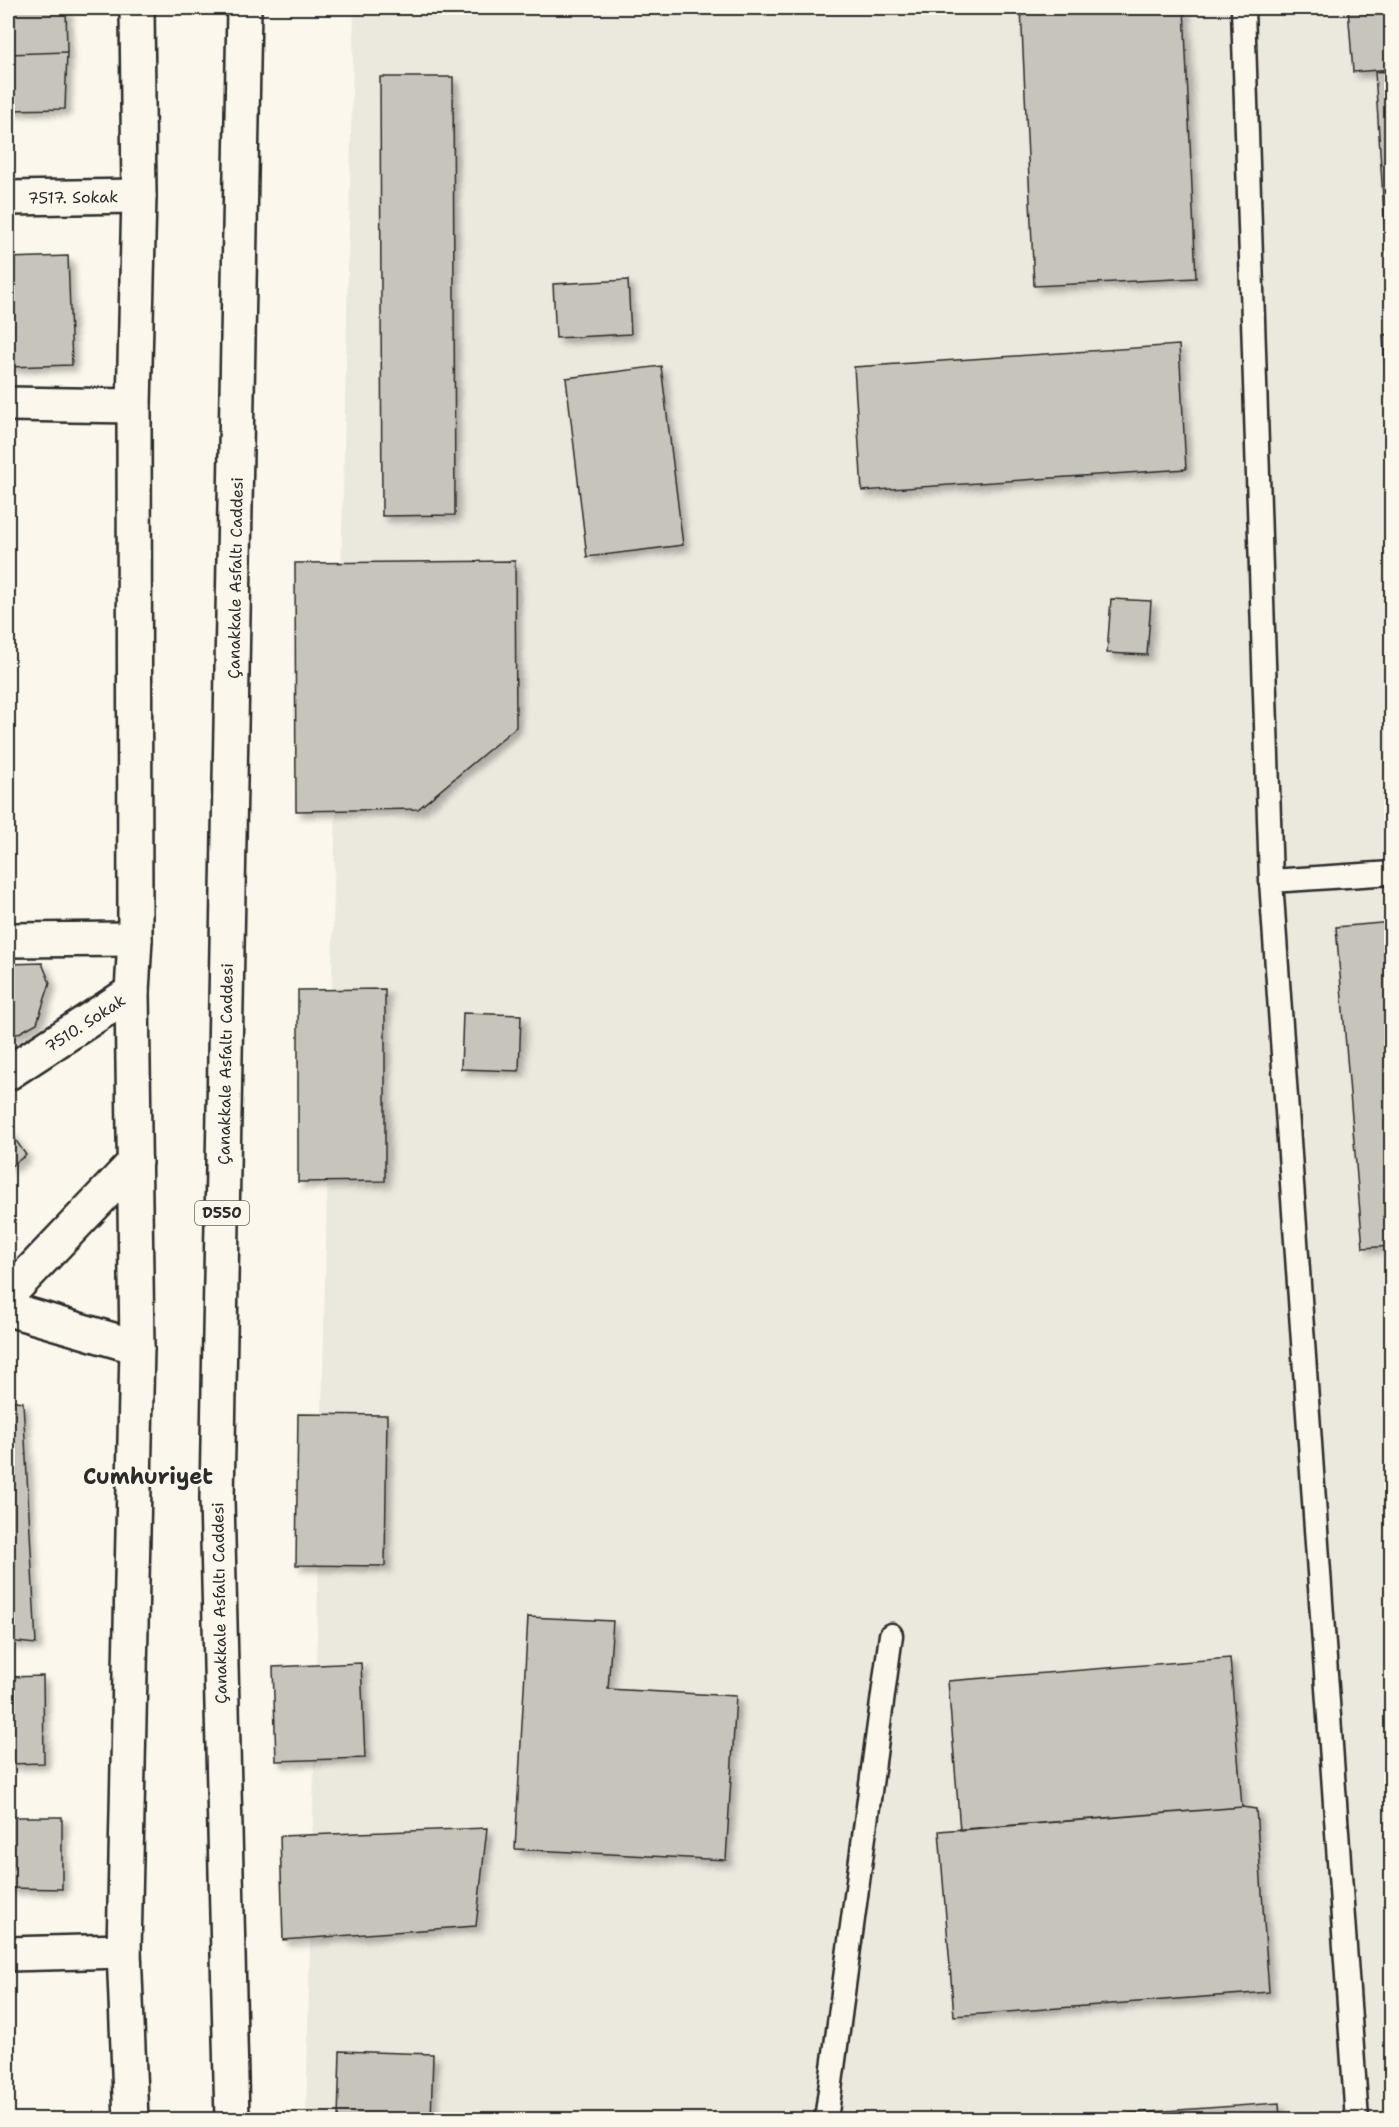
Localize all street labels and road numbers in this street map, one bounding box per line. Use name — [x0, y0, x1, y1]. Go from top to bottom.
street label: 7517. Sokak — [27, 186, 119, 209]
street label: Çanakkale Asfaltı Caddesi — [223, 477, 248, 679]
street label: Çanakkale Asfaltı Caddesi — [213, 963, 238, 1165]
street label: 7510. Sokak — [41, 990, 129, 1057]
road number: D550 — [195, 1201, 249, 1225]
street label: Çanakkale Asfaltı Caddesi — [207, 1502, 232, 1704]

